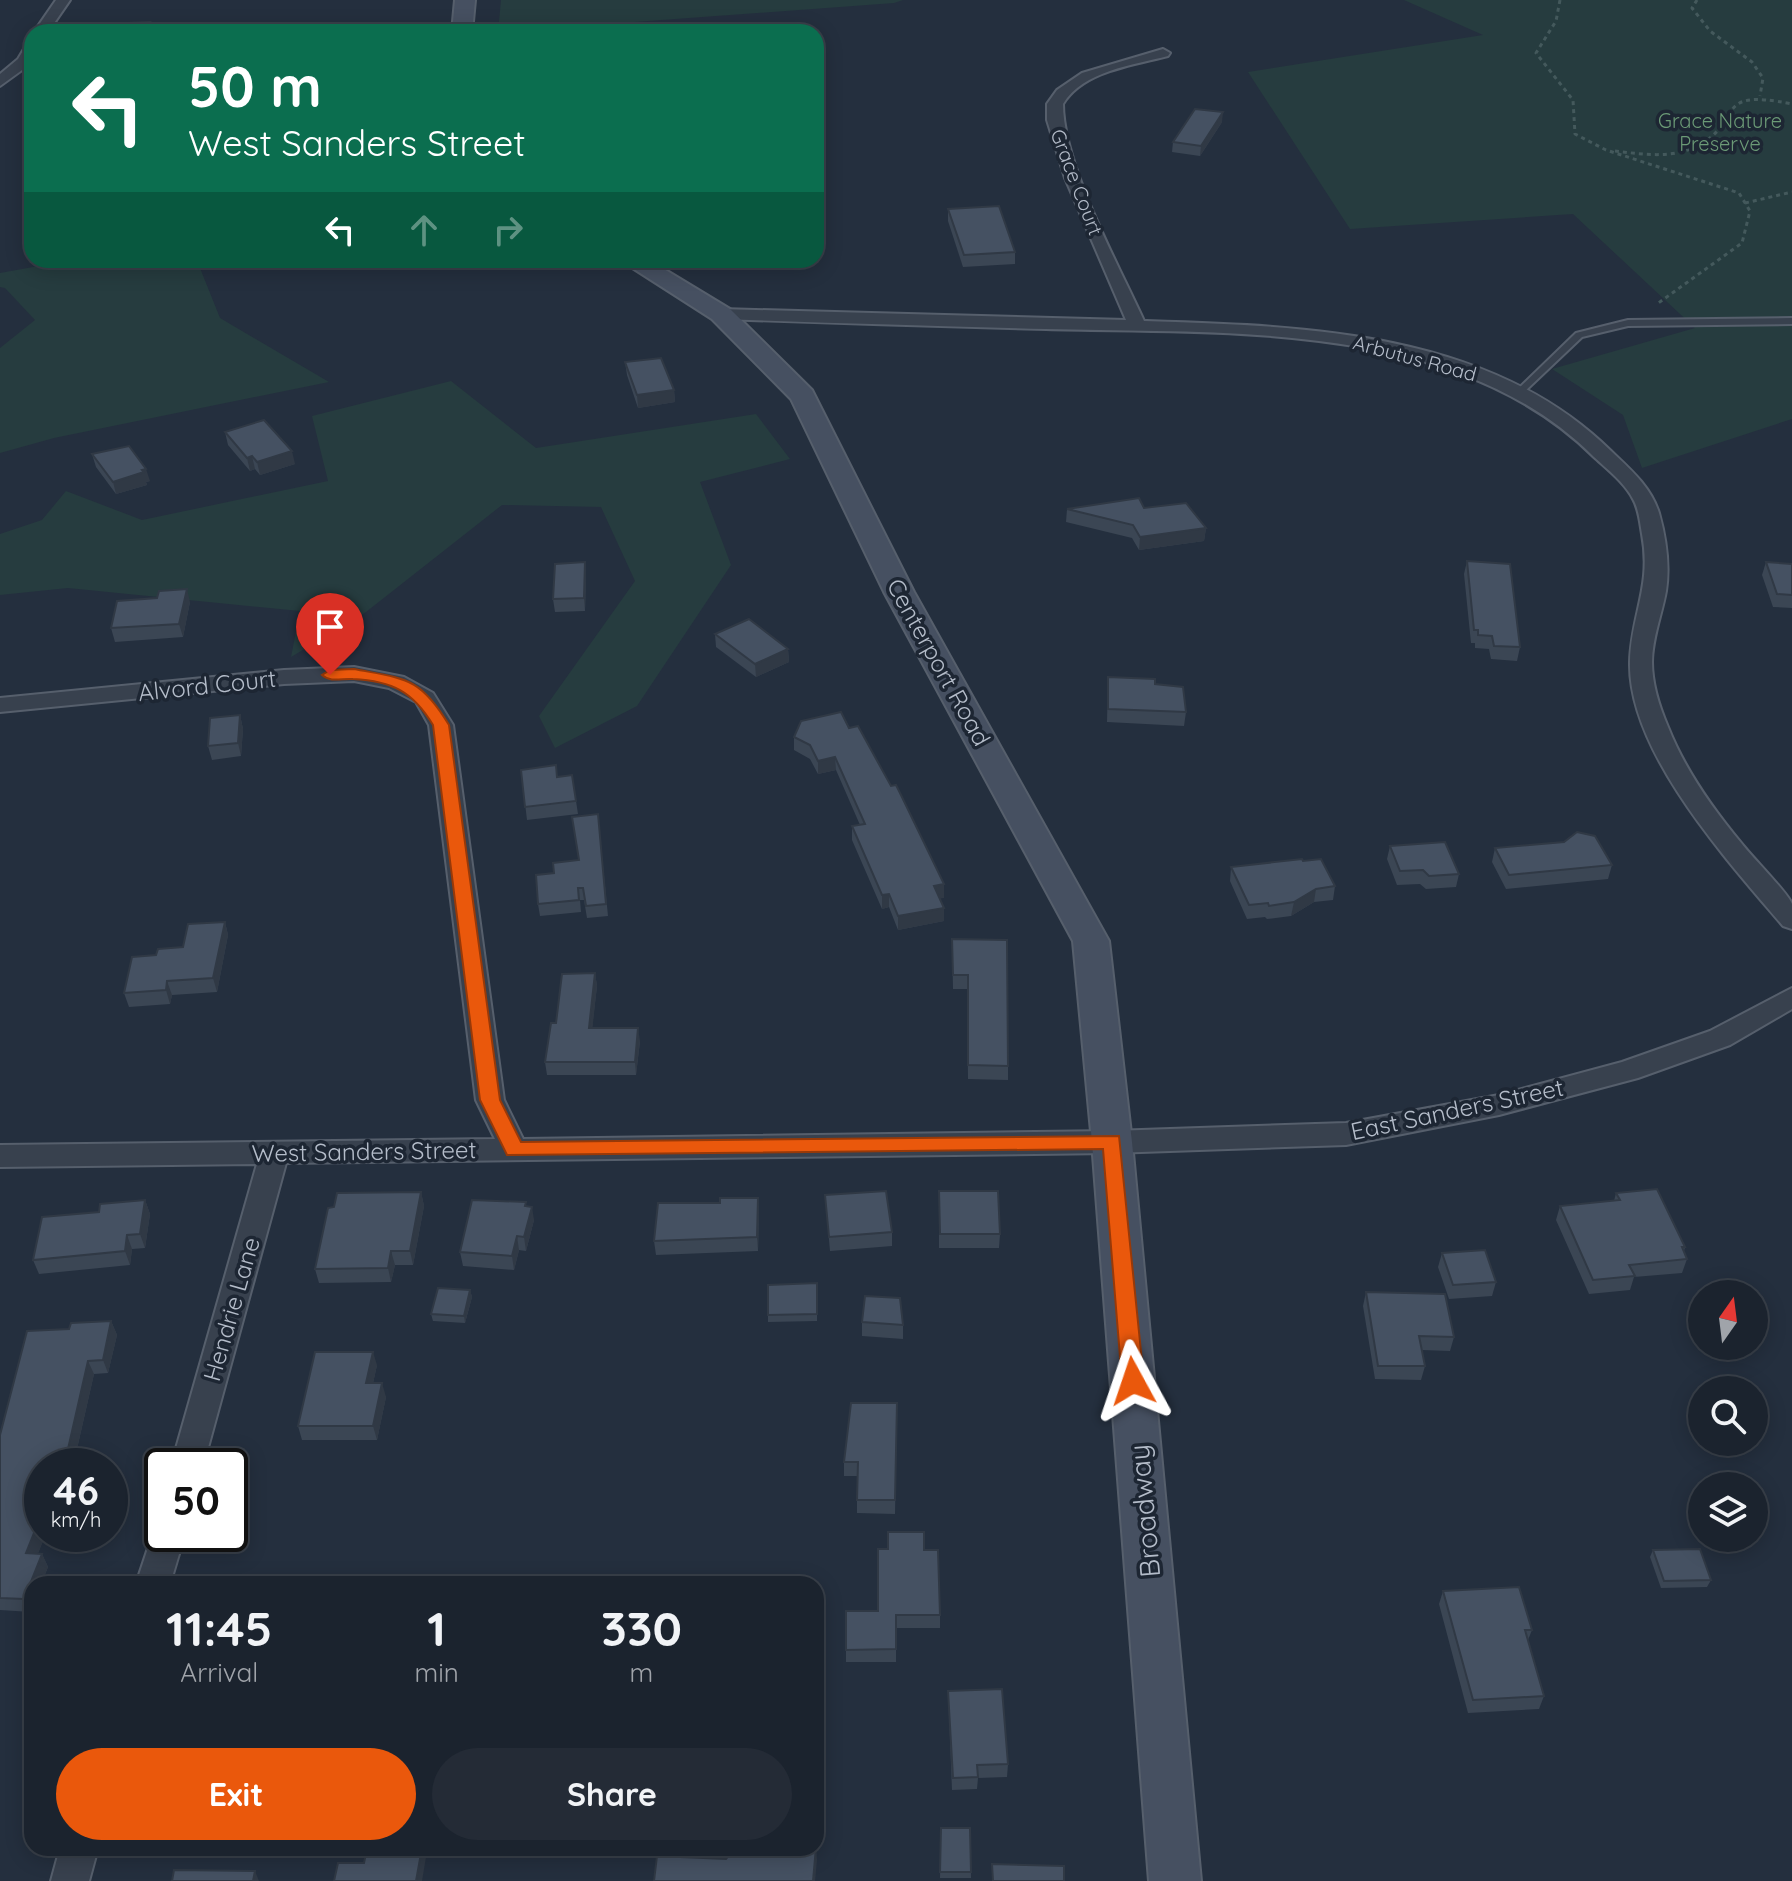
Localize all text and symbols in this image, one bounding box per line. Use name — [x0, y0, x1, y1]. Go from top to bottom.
text: 50 m — [188, 51, 322, 121]
icon: left — [56, 56, 160, 160]
park label: Grace Nature Preserve — [1658, 108, 1782, 156]
text: West Sanders Street — [188, 120, 525, 165]
street label: Grace Court — [1045, 125, 1109, 239]
icon: left — [318, 208, 362, 252]
icon: ahead — [402, 208, 446, 252]
icon: right — [486, 208, 530, 252]
street label: Arbutus Road — [1351, 330, 1479, 386]
street label: Centerport Road — [881, 573, 997, 751]
pin — [296, 593, 364, 675]
icon: arrive — [308, 605, 352, 649]
street label: Alvord Court — [137, 663, 277, 707]
street label: East Sanders Street — [1348, 1072, 1566, 1146]
street label: West Sanders Street — [251, 1134, 477, 1168]
street label: Hendrie Lane — [196, 1233, 266, 1385]
north arrow — [1688, 1280, 1768, 1360]
map controls — [1688, 1280, 1768, 1552]
position arrow — [1091, 1339, 1175, 1423]
button: search — [1688, 1376, 1768, 1456]
street label: Broadway — [1121, 1443, 1167, 1579]
speed limit sign: 50 — [144, 1448, 248, 1552]
text: 46 — [53, 1465, 99, 1515]
button: layers — [1688, 1472, 1768, 1552]
text: km/h — [51, 1507, 101, 1532]
text: 11:45 — [166, 1598, 272, 1658]
text: 1 — [427, 1598, 446, 1658]
text: 330 — [601, 1598, 682, 1658]
text: Arrival — [180, 1656, 258, 1689]
text: min — [414, 1656, 459, 1689]
text: m — [630, 1656, 653, 1689]
button: Exit — [56, 1748, 416, 1840]
button: Share — [432, 1748, 792, 1840]

